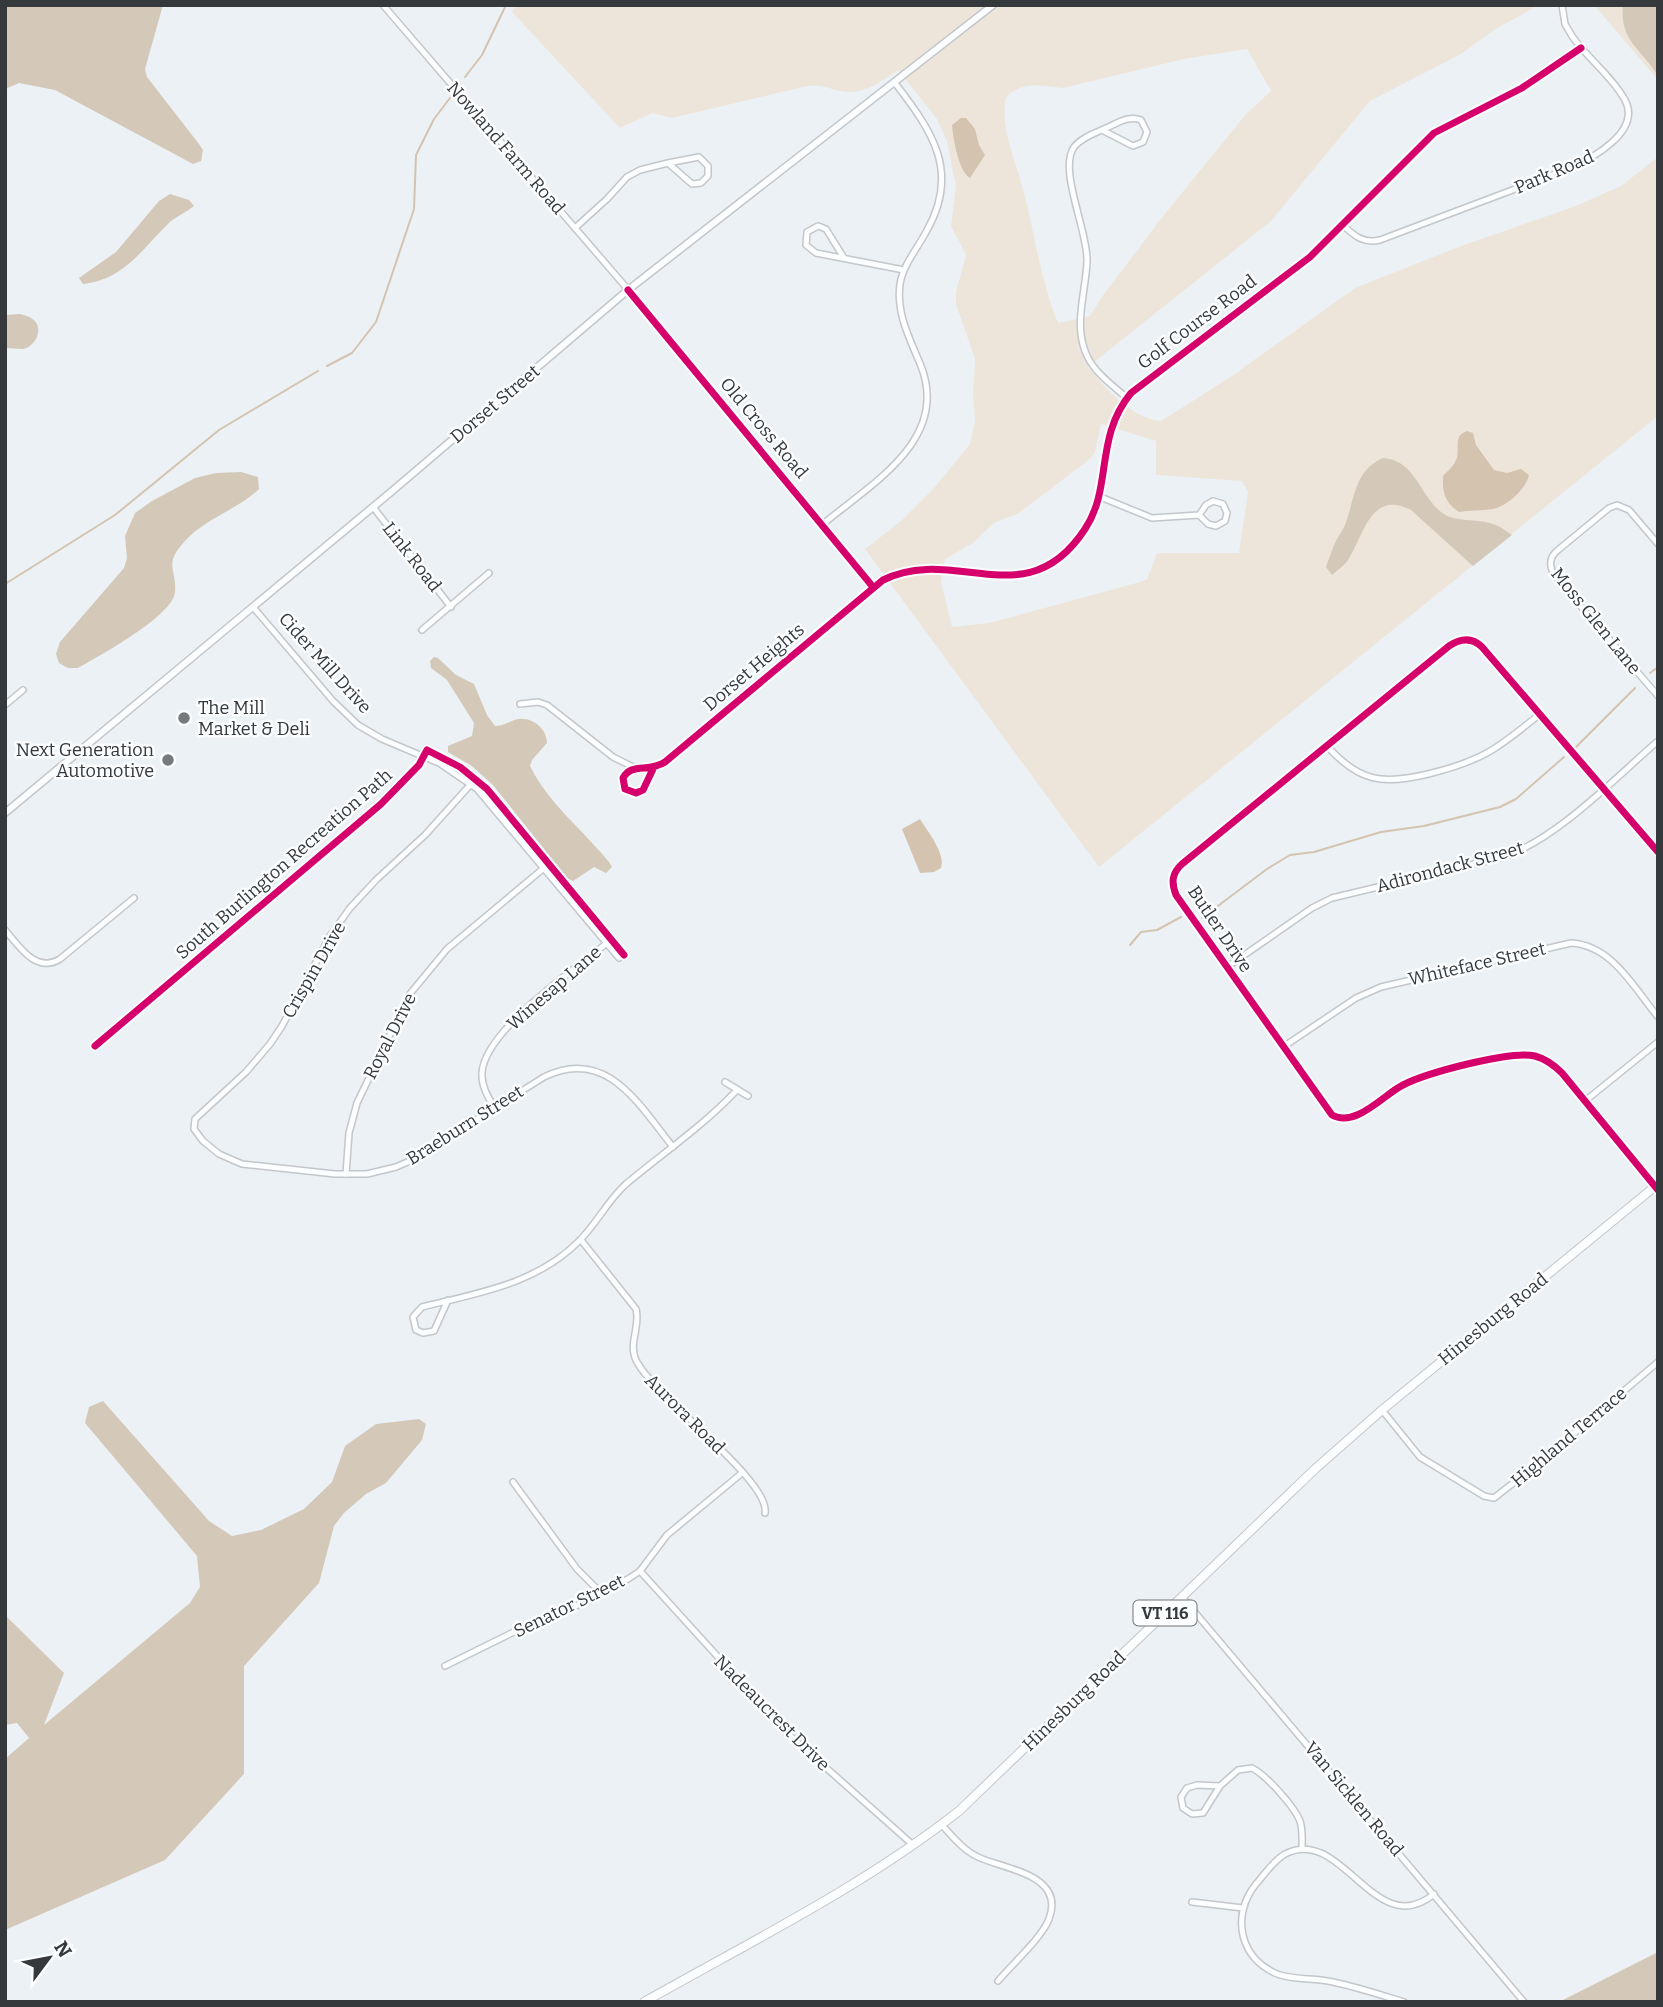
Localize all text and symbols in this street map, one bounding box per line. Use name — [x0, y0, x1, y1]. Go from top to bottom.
street label: Nowland Farm Road — [442, 77, 570, 219]
street label: Park Road — [1511, 145, 1597, 199]
street label: Golf Course Road — [1133, 270, 1261, 374]
street label: Dorset Street — [446, 360, 545, 448]
street label: Old Cross Road — [715, 373, 813, 483]
street label: Link Road — [378, 518, 446, 597]
street label: Moss Glen Lane — [1546, 563, 1646, 679]
street label: Cider Mill Drive — [274, 608, 376, 718]
street label: Dorset Heights — [699, 619, 809, 715]
place label: The Mill Market & Deli — [198, 697, 310, 740]
marker: The Mill Market & Deli — [176, 710, 192, 726]
place label: Next Generation Automotive — [16, 739, 155, 782]
marker: Next Generation Automotive — [160, 752, 176, 768]
street label: South Burlington Recreation Path — [171, 764, 397, 964]
street label: Adirondack Street — [1374, 837, 1526, 897]
street label: Butler Drive — [1183, 881, 1257, 977]
street label: Crispin Drive — [277, 918, 351, 1022]
street label: Whiteface Street — [1406, 937, 1548, 990]
street label: Winesap Lane — [502, 941, 606, 1035]
street label: Royal Drive — [359, 989, 421, 1083]
street label: Braeburn Street — [403, 1080, 528, 1170]
street label: Hinesburg Road — [1434, 1268, 1553, 1370]
street label: Aurora Road — [640, 1369, 730, 1459]
street label: Highland Terrace — [1507, 1382, 1631, 1492]
street label: Senator Street — [510, 1569, 628, 1642]
road number: VT 116 — [1134, 1600, 1196, 1625]
street label: Hinesburg Road — [1018, 1646, 1130, 1756]
street label: Nadeaucrest Drive — [709, 1650, 835, 1776]
street label: Van Sicklen Road — [1300, 1737, 1408, 1861]
north arrow — [14, 1923, 84, 1993]
text: N — [49, 1937, 77, 1962]

